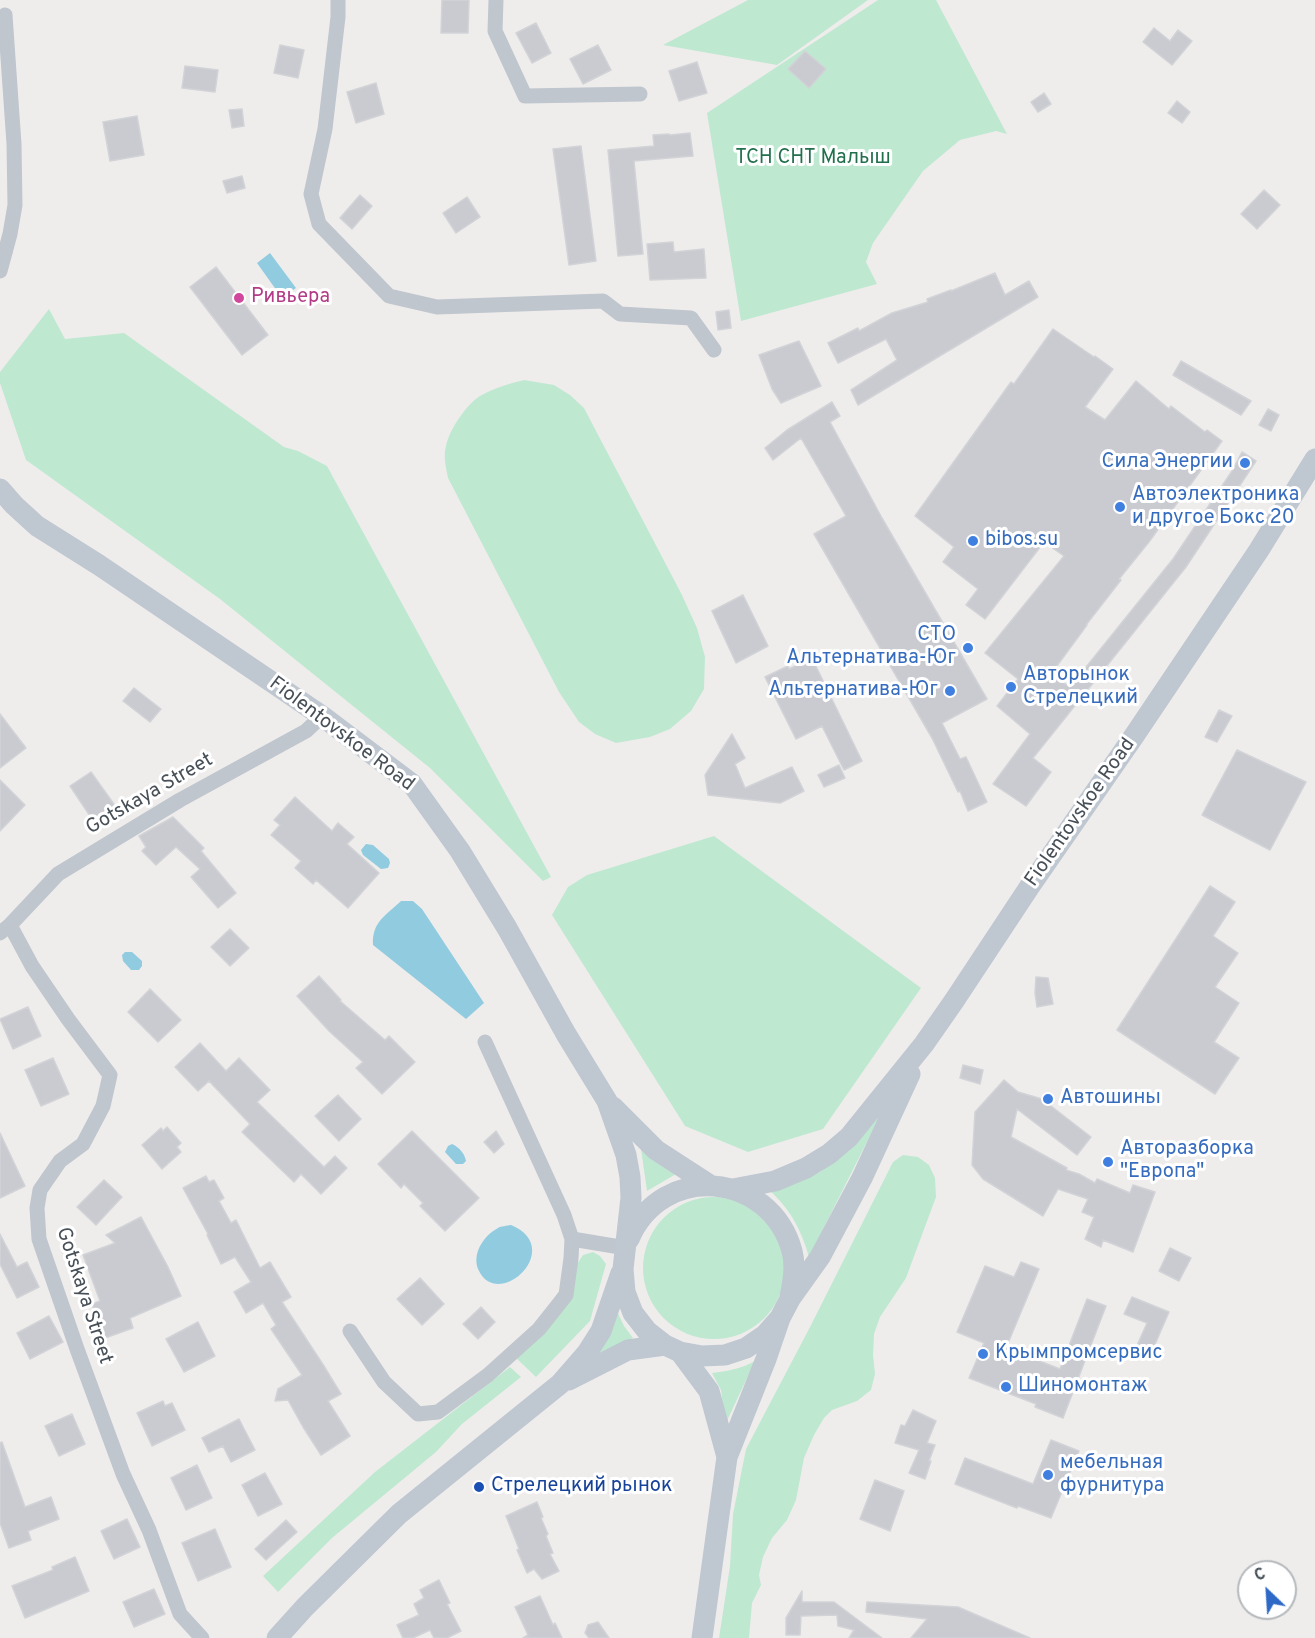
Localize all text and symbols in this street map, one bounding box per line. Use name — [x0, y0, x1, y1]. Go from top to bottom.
park label: ТСН СНТ Малыш — [735, 147, 891, 171]
place label: Ривьера — [251, 286, 330, 310]
marker: Ривьера — [232, 291, 246, 305]
place label: Сила Энергии — [1102, 451, 1233, 475]
marker: Сила Энергии — [1238, 456, 1252, 470]
place label: Автоэлектроника и другое Бокс 20 — [1132, 484, 1299, 531]
marker: Автоэлектроника и другое Бокс 20 — [1113, 500, 1127, 514]
place label: bibos.su — [985, 529, 1058, 553]
marker: bibos.su — [966, 534, 980, 548]
place label: СТО Альтернатива-Юг — [786, 624, 956, 671]
marker: СТО Альтернатива-Юг — [961, 641, 975, 655]
place label: Авторынок Стрелецкий — [1023, 664, 1138, 711]
street label: Fiolentovskoe Road — [264, 673, 418, 797]
place label: Альтернатива-Юг — [768, 679, 938, 703]
marker: Авторынок Стрелецкий — [1004, 680, 1018, 694]
marker: Альтернатива-Юг — [943, 684, 957, 698]
street label: Fiolentovskoe Road — [1021, 734, 1141, 892]
street label: Gotskaya Street — [82, 749, 218, 841]
place label: Автошины — [1060, 1087, 1161, 1111]
marker: Автошины — [1041, 1092, 1055, 1106]
place label: Авторазборка "Европа" — [1120, 1138, 1254, 1185]
marker: Авторазборка "Европа" — [1101, 1155, 1115, 1169]
street label: Gotskaya Street — [50, 1225, 116, 1367]
place label: Крымпромсервис — [995, 1342, 1162, 1366]
marker: Крымпромсервис — [976, 1347, 990, 1361]
place label: Шиномонтаж — [1018, 1375, 1148, 1399]
marker: Шиномонтаж — [999, 1380, 1013, 1394]
place label: мебельная фурнитура — [1060, 1452, 1164, 1499]
marker: мебельная фурнитура — [1041, 1468, 1055, 1482]
place label: Стрелецкий рынок — [491, 1475, 673, 1499]
marker: Стрелецкий рынок — [472, 1480, 486, 1494]
north arrow — [1237, 1560, 1297, 1620]
text: С — [1251, 1564, 1269, 1587]

